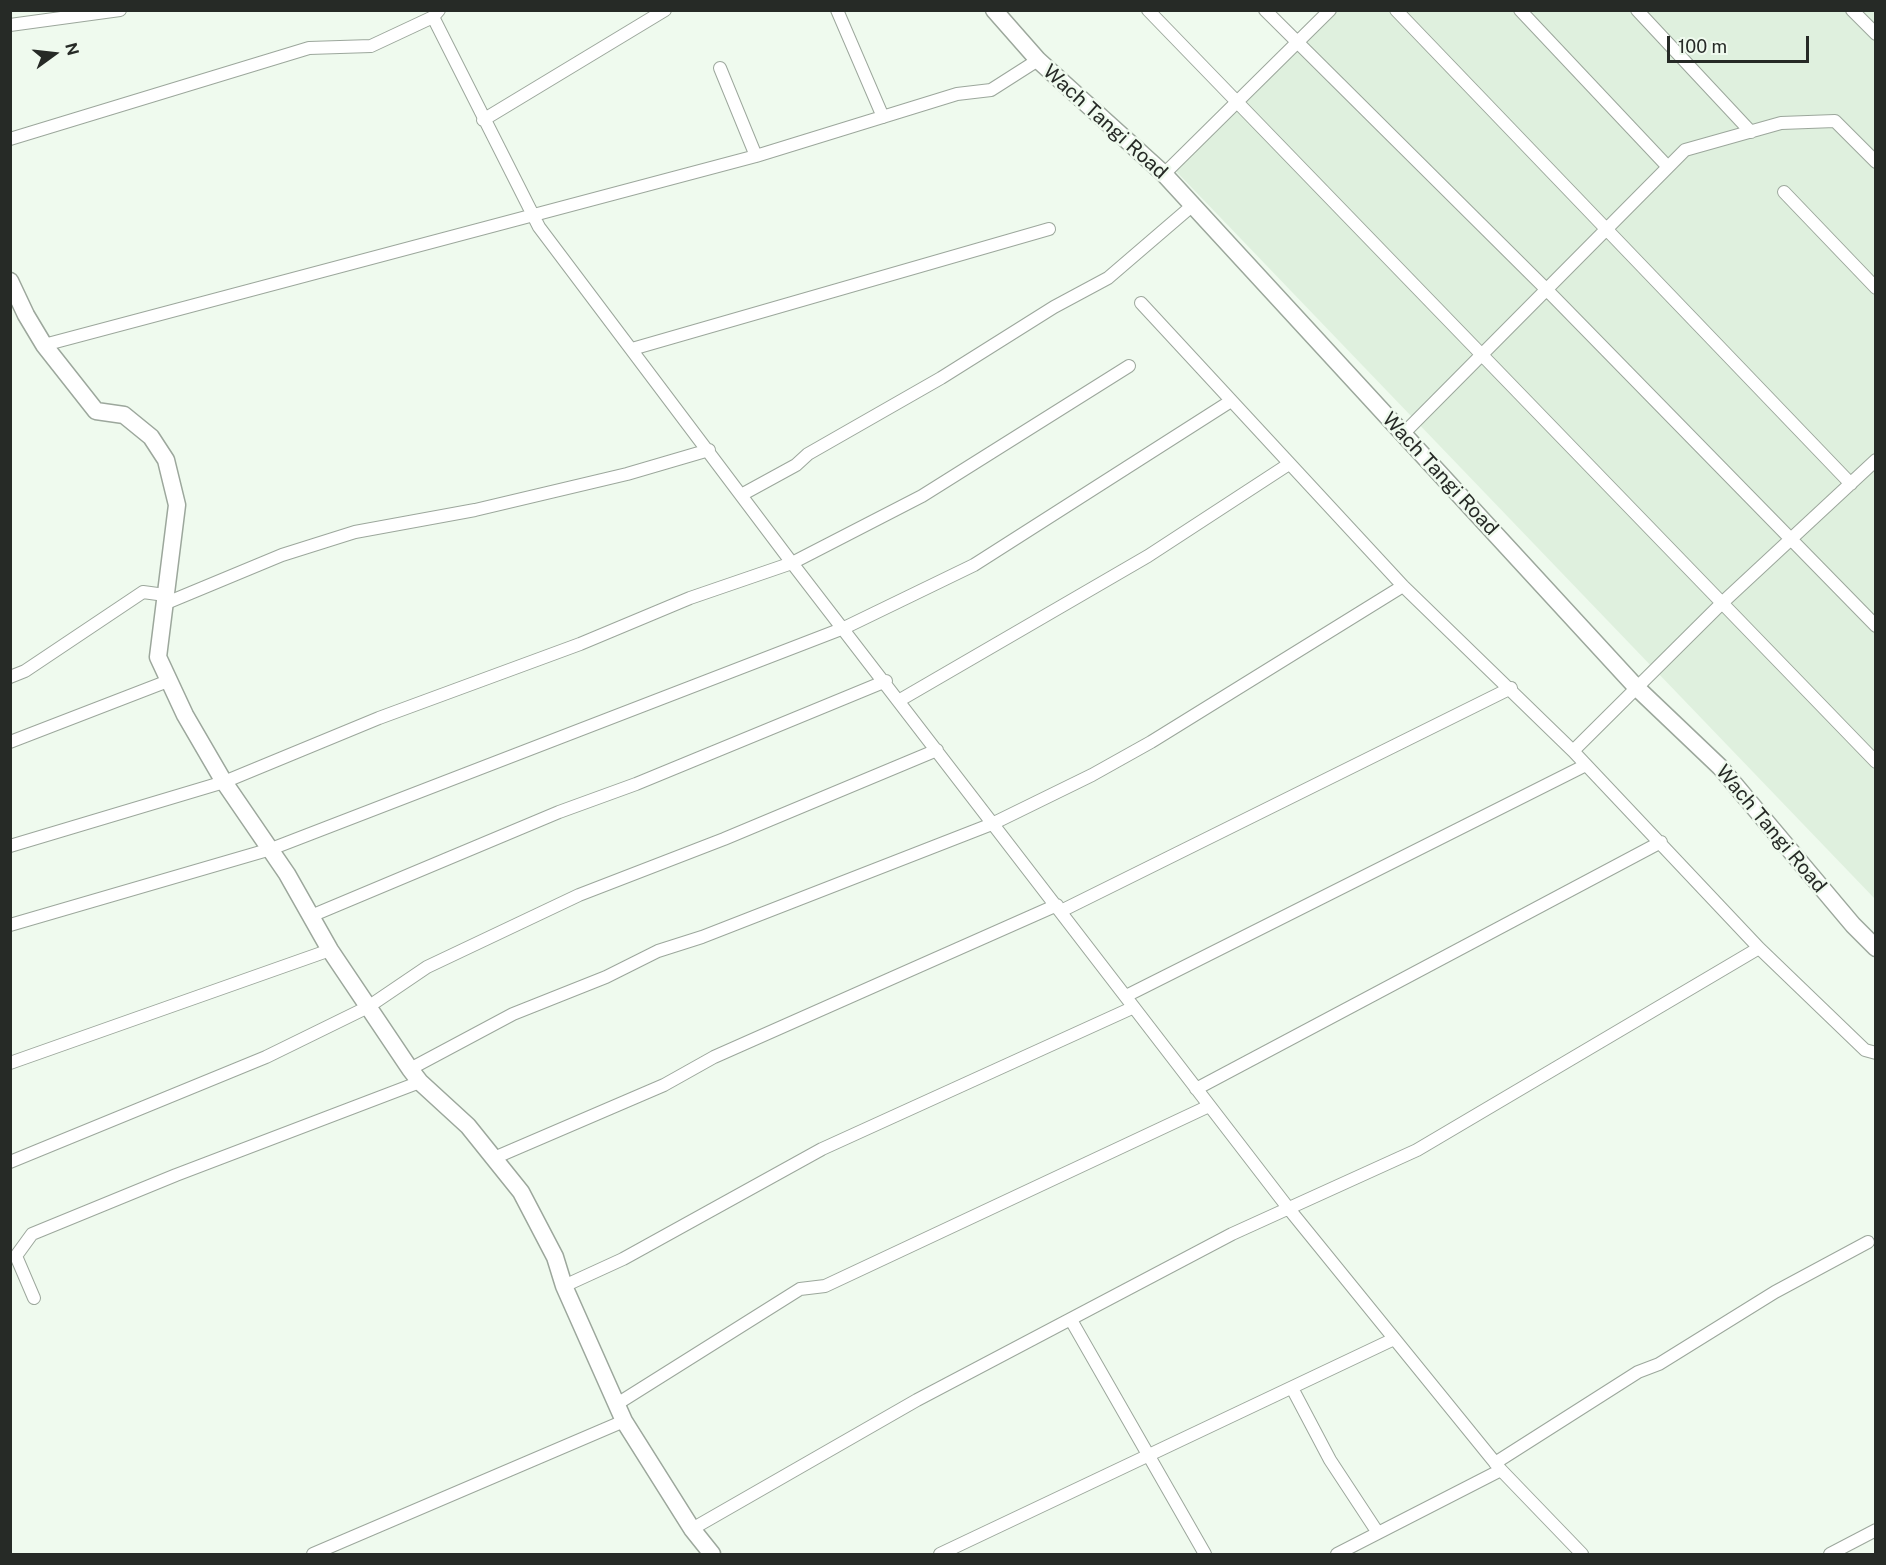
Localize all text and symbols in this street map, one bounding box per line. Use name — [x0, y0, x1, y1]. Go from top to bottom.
north arrow — [24, 24, 84, 84]
scale bar — [1670, 24, 1812, 62]
text: 100 m — [1678, 36, 1727, 57]
text: N — [61, 41, 83, 58]
street label: Wach Tangi Road — [1038, 60, 1172, 184]
street label: Wach Tangi Road — [1377, 408, 1503, 540]
street label: Wach Tangi Road — [1711, 760, 1831, 898]

